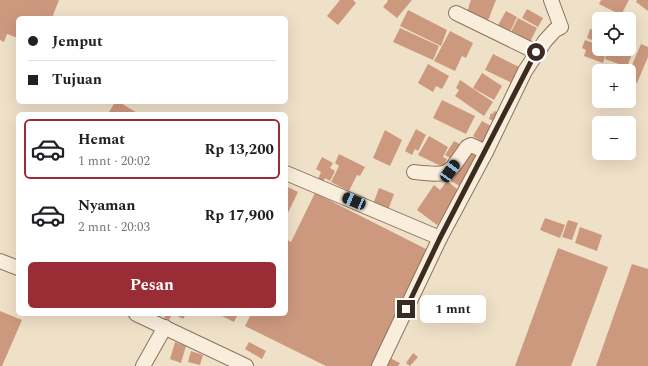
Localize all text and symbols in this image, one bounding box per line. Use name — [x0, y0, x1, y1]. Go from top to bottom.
map controls — [592, 12, 636, 160]
button: locate — [592, 12, 636, 56]
text: Jemput — [52, 30, 103, 53]
route start — [527, 43, 545, 61]
button: + — [592, 64, 636, 108]
text: Tujuan — [52, 68, 102, 91]
button: − — [592, 116, 636, 160]
text: Hemat — [78, 128, 125, 151]
icon: car — [30, 131, 66, 167]
text: Rp 13,200 — [204, 138, 274, 161]
text: 1 mnt · 20:02 — [78, 151, 150, 171]
car — [438, 158, 462, 184]
car — [341, 191, 367, 211]
text: Nyaman — [78, 194, 136, 217]
icon: car — [30, 197, 66, 233]
text: Rp 17,900 — [204, 204, 274, 227]
text: 2 mnt · 20:03 — [78, 217, 150, 237]
button: Pesan — [28, 262, 276, 308]
callout: 1 mnt — [420, 295, 486, 323]
text: 1 mnt — [435, 299, 471, 319]
route end — [397, 300, 415, 318]

